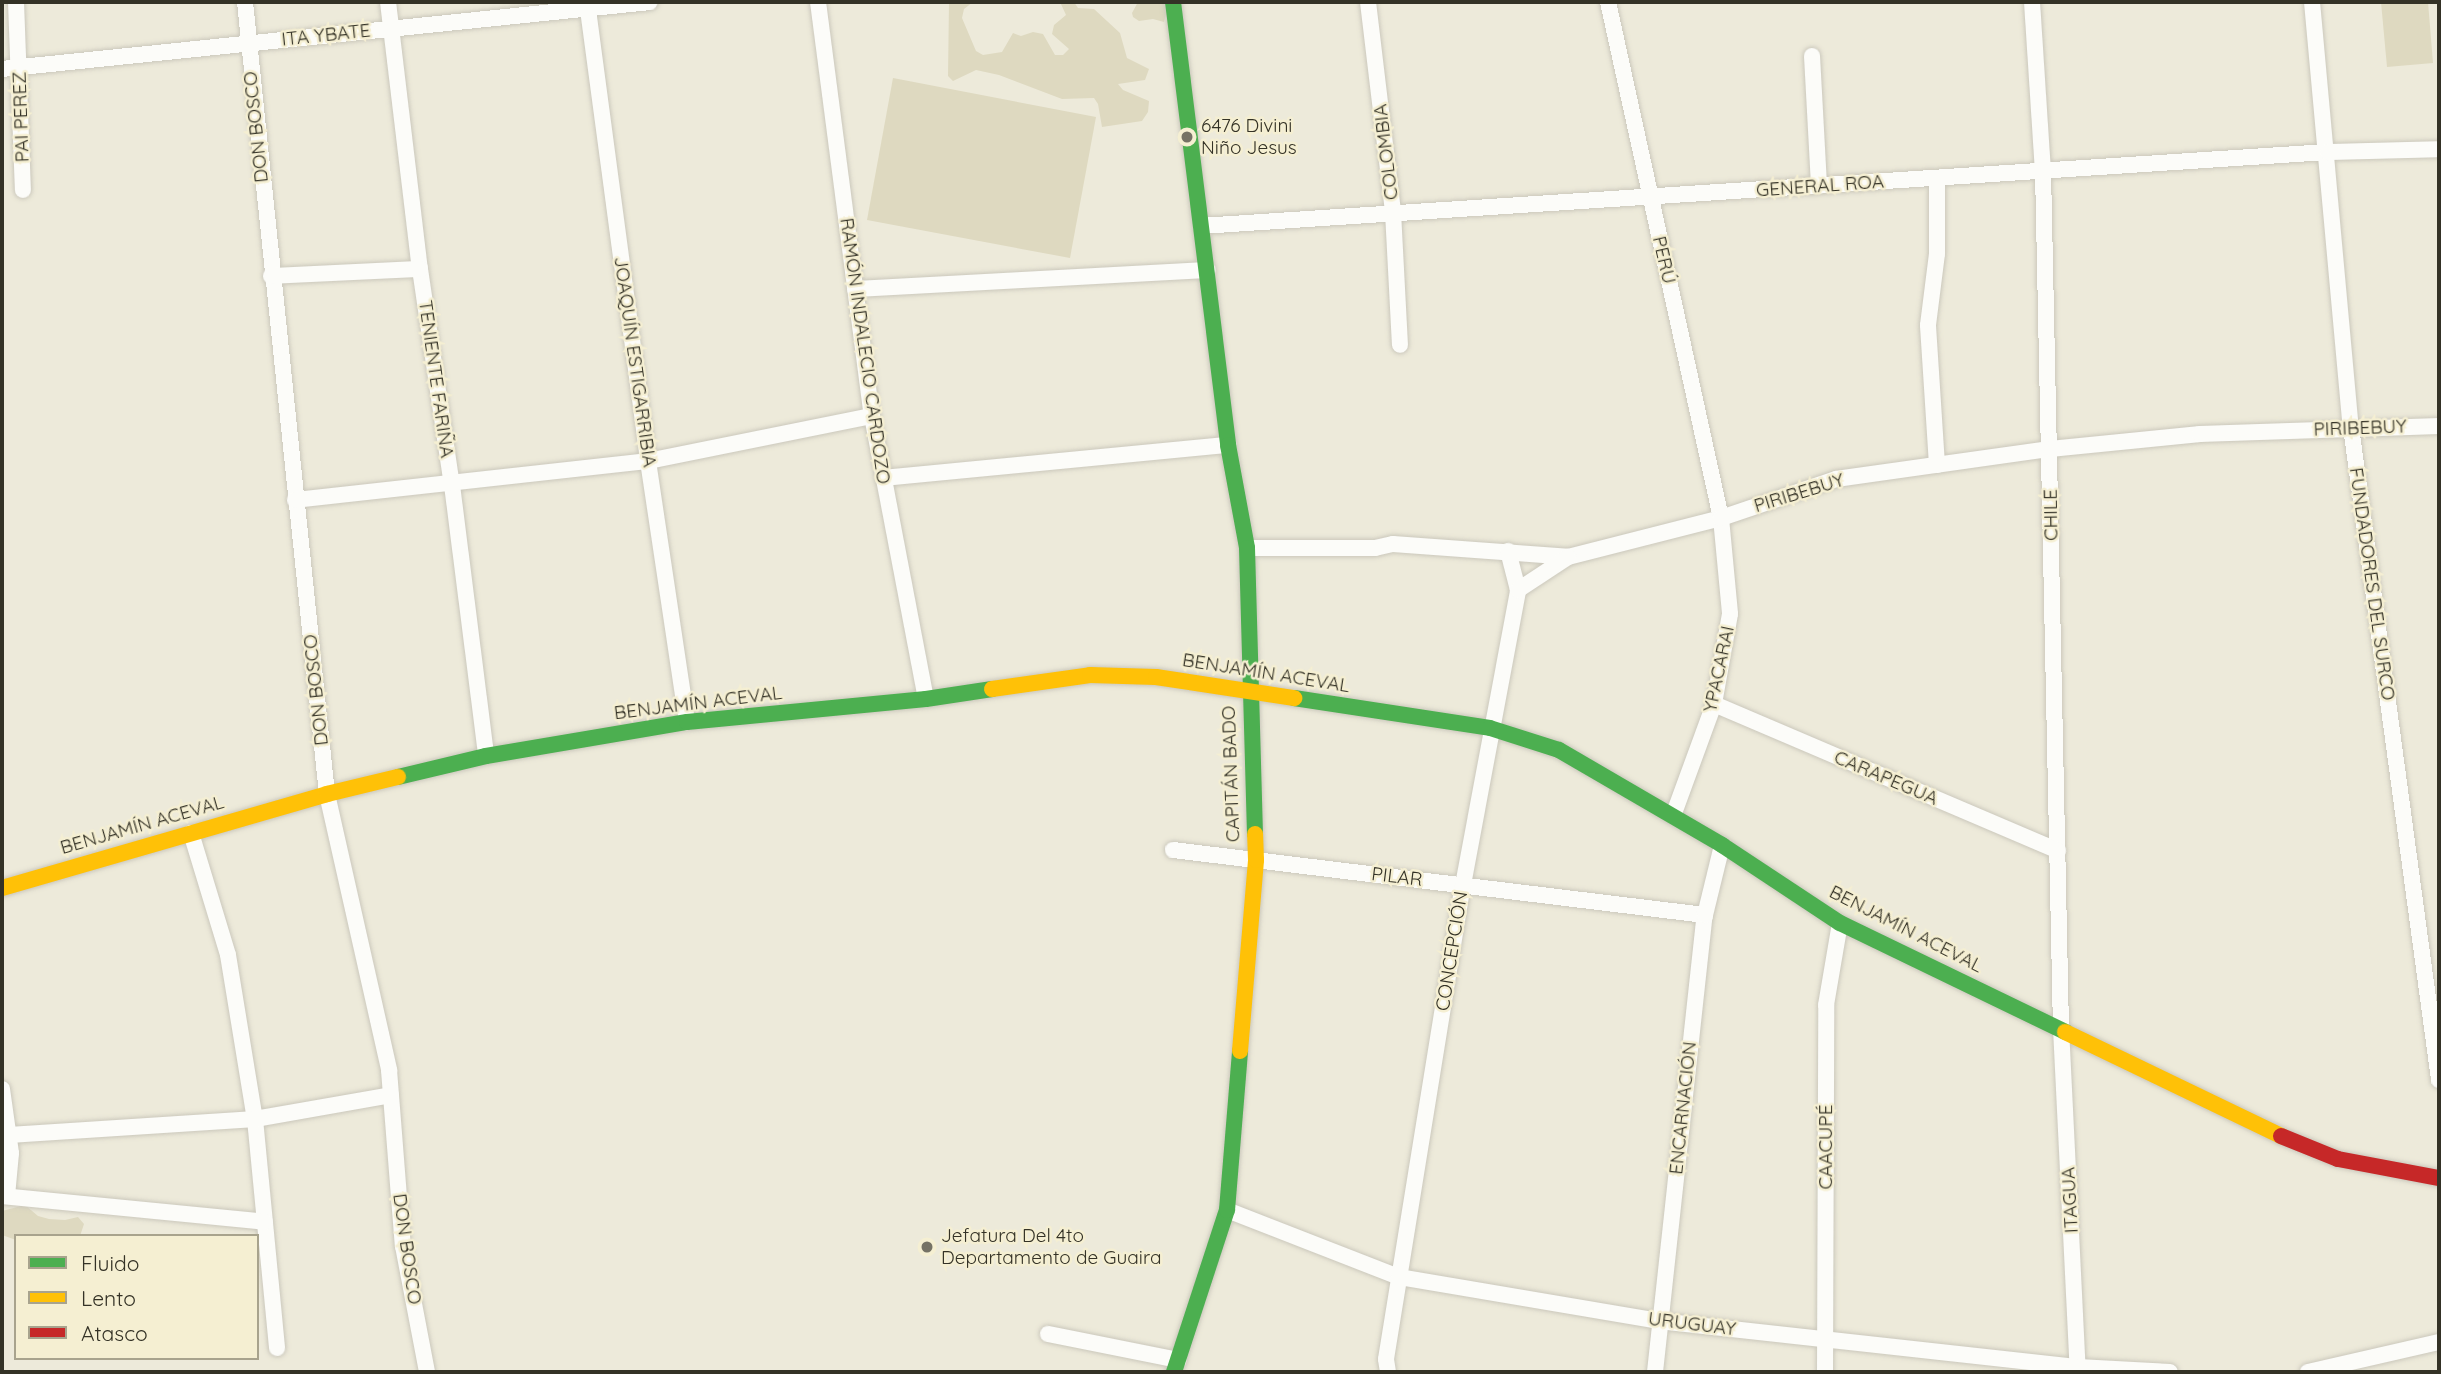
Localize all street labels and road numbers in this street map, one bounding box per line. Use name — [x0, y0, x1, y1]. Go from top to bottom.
street label: ITA YBATE — [280, 19, 372, 51]
street label: DON BOSCO — [239, 70, 273, 184]
street label: PAI PEREZ — [8, 71, 34, 163]
street label: COLOMBIA — [1369, 103, 1403, 201]
street label: GENERAL ROA — [1755, 170, 1885, 202]
street label: RAMÓN INDALECIO CARDOZO — [835, 216, 895, 486]
street label: PERÚ — [1647, 234, 1681, 286]
street label: JOAQUÍN ESTIGARRIBIA — [609, 255, 661, 469]
street label: TENIENTE FARIÑA — [414, 299, 458, 459]
street label: PIRIBEBUY — [2313, 415, 2407, 441]
street label: FUNDADORES DEL SURCO — [2344, 466, 2400, 702]
street label: PIRIBEBUY — [1751, 468, 1847, 518]
street label: CHILE — [2039, 489, 2063, 541]
street label: YPACARAI — [1699, 624, 1739, 714]
street label: DON BOSCO — [299, 633, 333, 747]
street label: BENJAMÍN ACEVAL — [1181, 649, 1351, 697]
street label: BENJAMÍN ACEVAL — [613, 681, 783, 725]
street label: CAPITÁN BADO — [1217, 705, 1245, 843]
street label: CARAPEGUA — [1831, 746, 1941, 810]
street label: BENJAMÍN ACEVAL — [58, 791, 226, 859]
street label: PILAR — [1370, 863, 1424, 891]
street label: BENJAMÍN ACEVAL — [1825, 880, 1987, 978]
street label: CONCEPCIÓN — [1431, 890, 1473, 1012]
street label: ENCARNACIÓN — [1665, 1040, 1701, 1176]
street label: CAACUPÉ — [1815, 1105, 1837, 1189]
street label: ITAGUA — [2057, 1166, 2083, 1234]
street label: DON BOSCO — [388, 1192, 426, 1306]
street label: URUGUAY — [1647, 1307, 1737, 1341]

